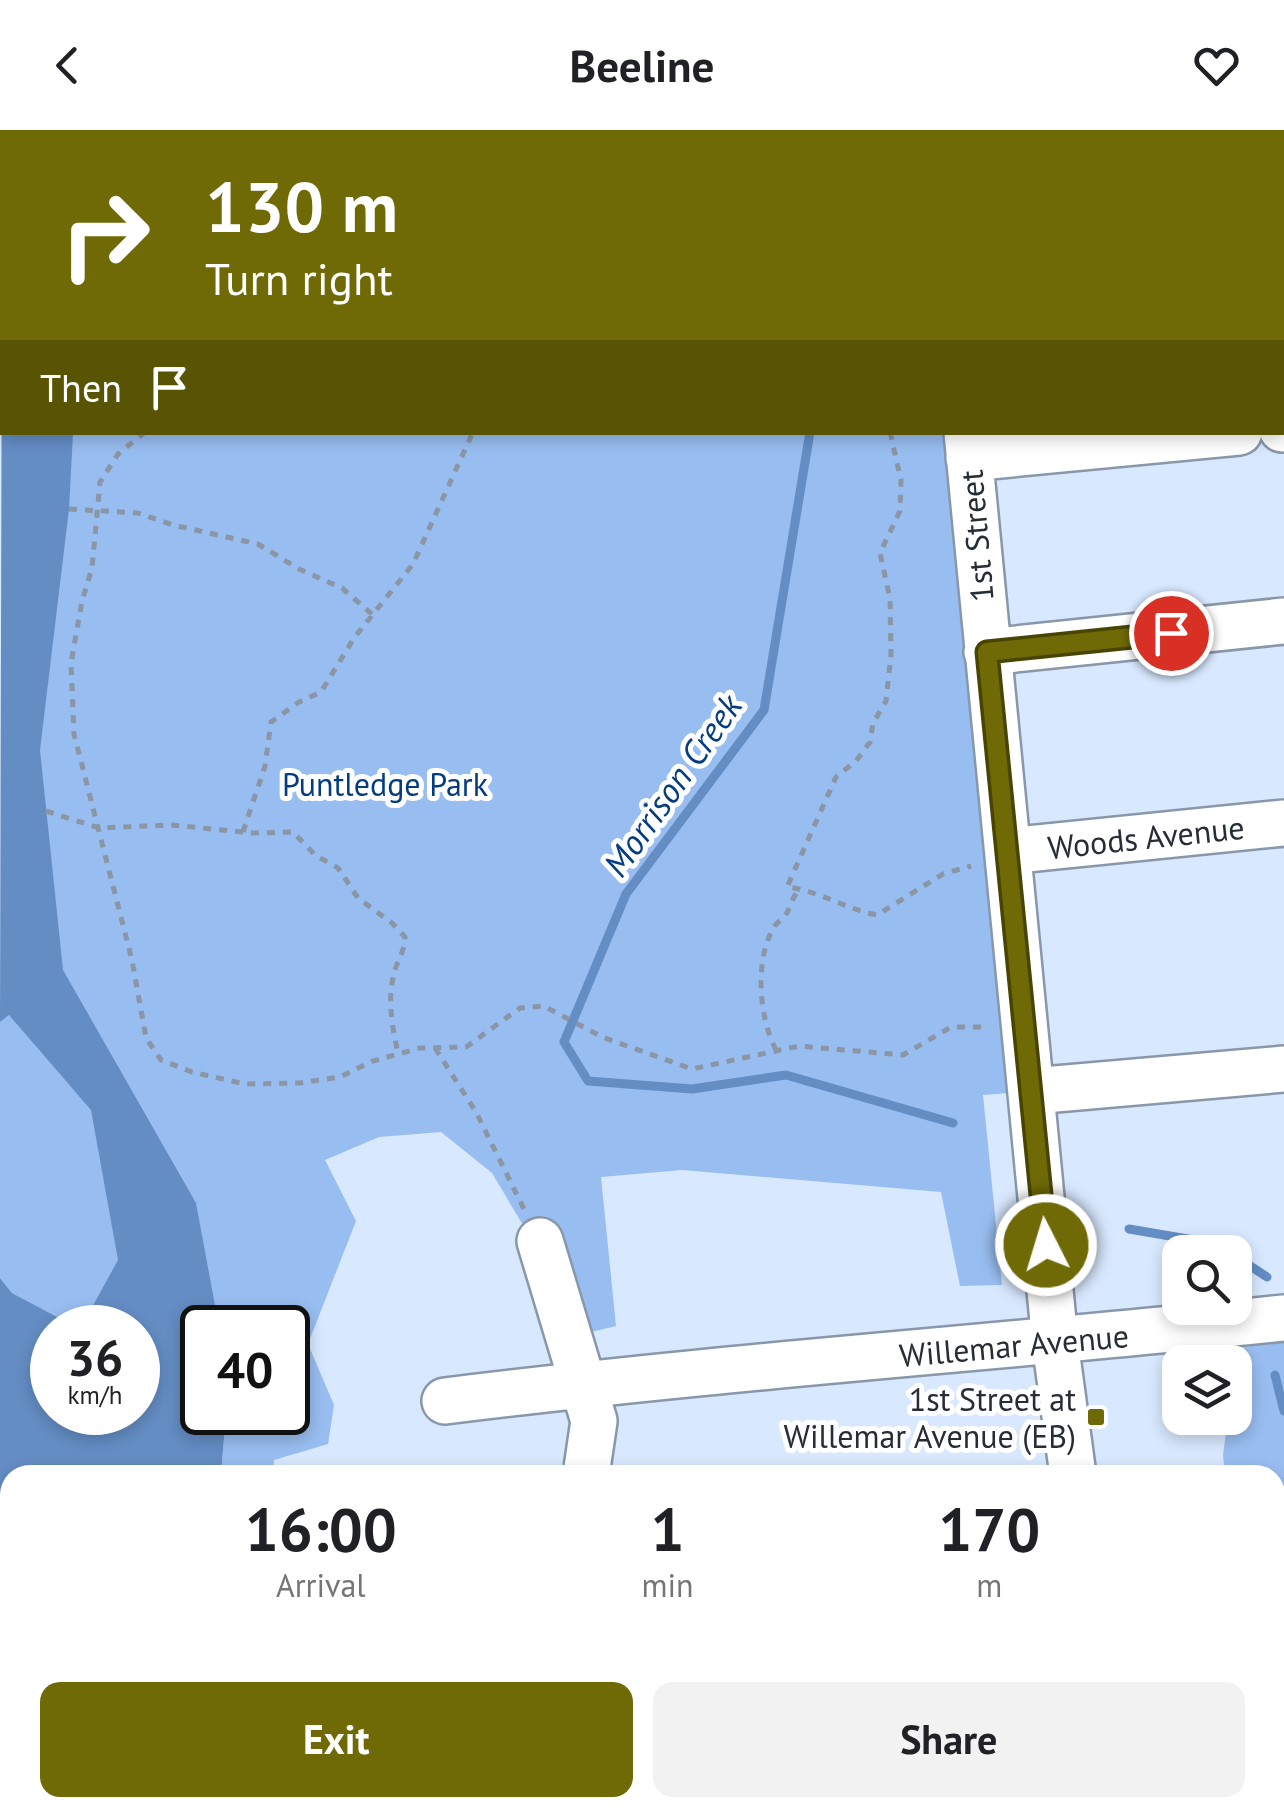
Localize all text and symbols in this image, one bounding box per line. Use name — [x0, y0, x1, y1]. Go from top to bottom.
text: Beeline — [570, 36, 714, 94]
icon: back — [40, 38, 95, 93]
icon: heart — [1189, 38, 1244, 93]
text: 130 m — [205, 161, 398, 251]
icon: right — [40, 170, 170, 300]
text: Turn right — [205, 249, 393, 307]
icon: arrive — [142, 360, 197, 415]
text: Then — [40, 363, 122, 412]
street label: 1st Street — [949, 468, 1003, 604]
pin — [1129, 591, 1214, 676]
icon: arrive — [1144, 606, 1199, 661]
water label: Morrison Creek — [592, 684, 752, 885]
park label: Puntledge Park — [282, 763, 489, 805]
street label: Woods Avenue — [1046, 806, 1246, 868]
position arrow — [994, 1193, 1098, 1297]
map controls — [1162, 1235, 1252, 1435]
button: search — [1162, 1235, 1252, 1325]
speed limit sign: 40 — [180, 1305, 310, 1435]
street label: Willemar Avenue — [897, 1314, 1131, 1376]
text: 36 — [67, 1325, 123, 1390]
button: layers — [1162, 1345, 1252, 1435]
place label: 1st Street at Willemar Avenue (EB) — [783, 1378, 1076, 1457]
text: km/h — [68, 1379, 122, 1411]
marker: 1st Street at Willemar Avenue (EB) — [1085, 1406, 1107, 1428]
text: 16:00 — [245, 1490, 397, 1568]
text: 1 — [651, 1490, 685, 1568]
text: 170 — [938, 1490, 1040, 1568]
text: Arrival — [276, 1564, 366, 1606]
text: min — [642, 1564, 694, 1606]
text: m — [976, 1564, 1002, 1606]
button: Exit — [40, 1682, 633, 1797]
button: Share — [653, 1682, 1245, 1797]

